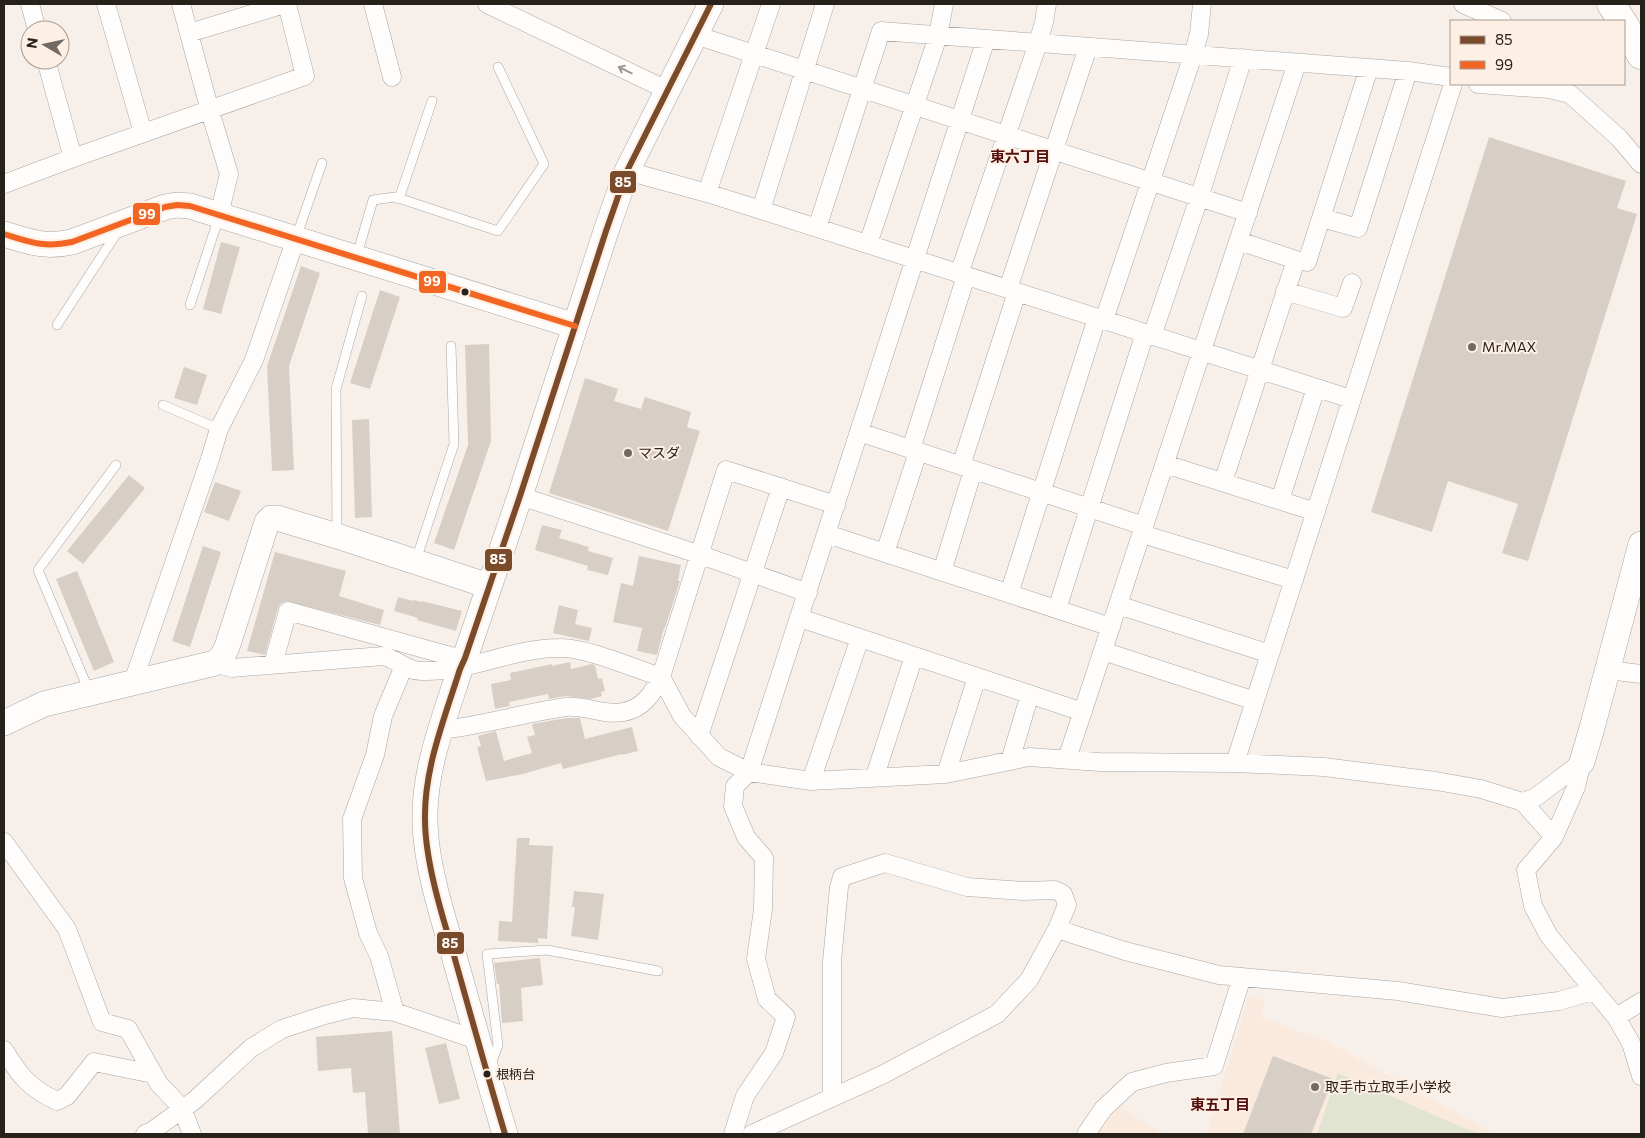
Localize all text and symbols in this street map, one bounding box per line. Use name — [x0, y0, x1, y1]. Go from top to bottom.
north arrow — [20, 20, 70, 70]
legend — [1450, 20, 1625, 85]
text: 85 — [1495, 30, 1513, 48]
text: N — [22, 36, 41, 49]
text: 99 — [1495, 55, 1513, 73]
one-way arrow — [617, 65, 632, 75]
district label: 東六丁目 — [990, 147, 1050, 165]
line badge: 85 — [609, 170, 637, 194]
text: 85 — [615, 173, 631, 190]
line badge: 99 — [132, 202, 161, 226]
text: 99 — [138, 205, 156, 222]
line badge: 99 — [418, 270, 447, 294]
text: 99 — [423, 272, 441, 289]
unlabelled marker — [460, 287, 470, 297]
place label: Mr.MAX — [1482, 338, 1536, 355]
marker: Mr.MAX — [1466, 341, 1478, 353]
place label: マスダ — [638, 444, 680, 461]
marker: マスダ — [622, 447, 634, 459]
line badge: 85 — [484, 548, 513, 572]
text: 85 — [490, 550, 506, 567]
line badge: 85 — [436, 931, 465, 955]
text: 85 — [442, 934, 458, 951]
place label: 根柄台 — [496, 1066, 535, 1082]
marker: 根柄台 — [482, 1069, 492, 1079]
place label: 取手市立取手小学校 — [1325, 1078, 1451, 1095]
marker: 取手市立取手小学校 — [1309, 1081, 1321, 1093]
district label: 東五丁目 — [1190, 1095, 1250, 1113]

